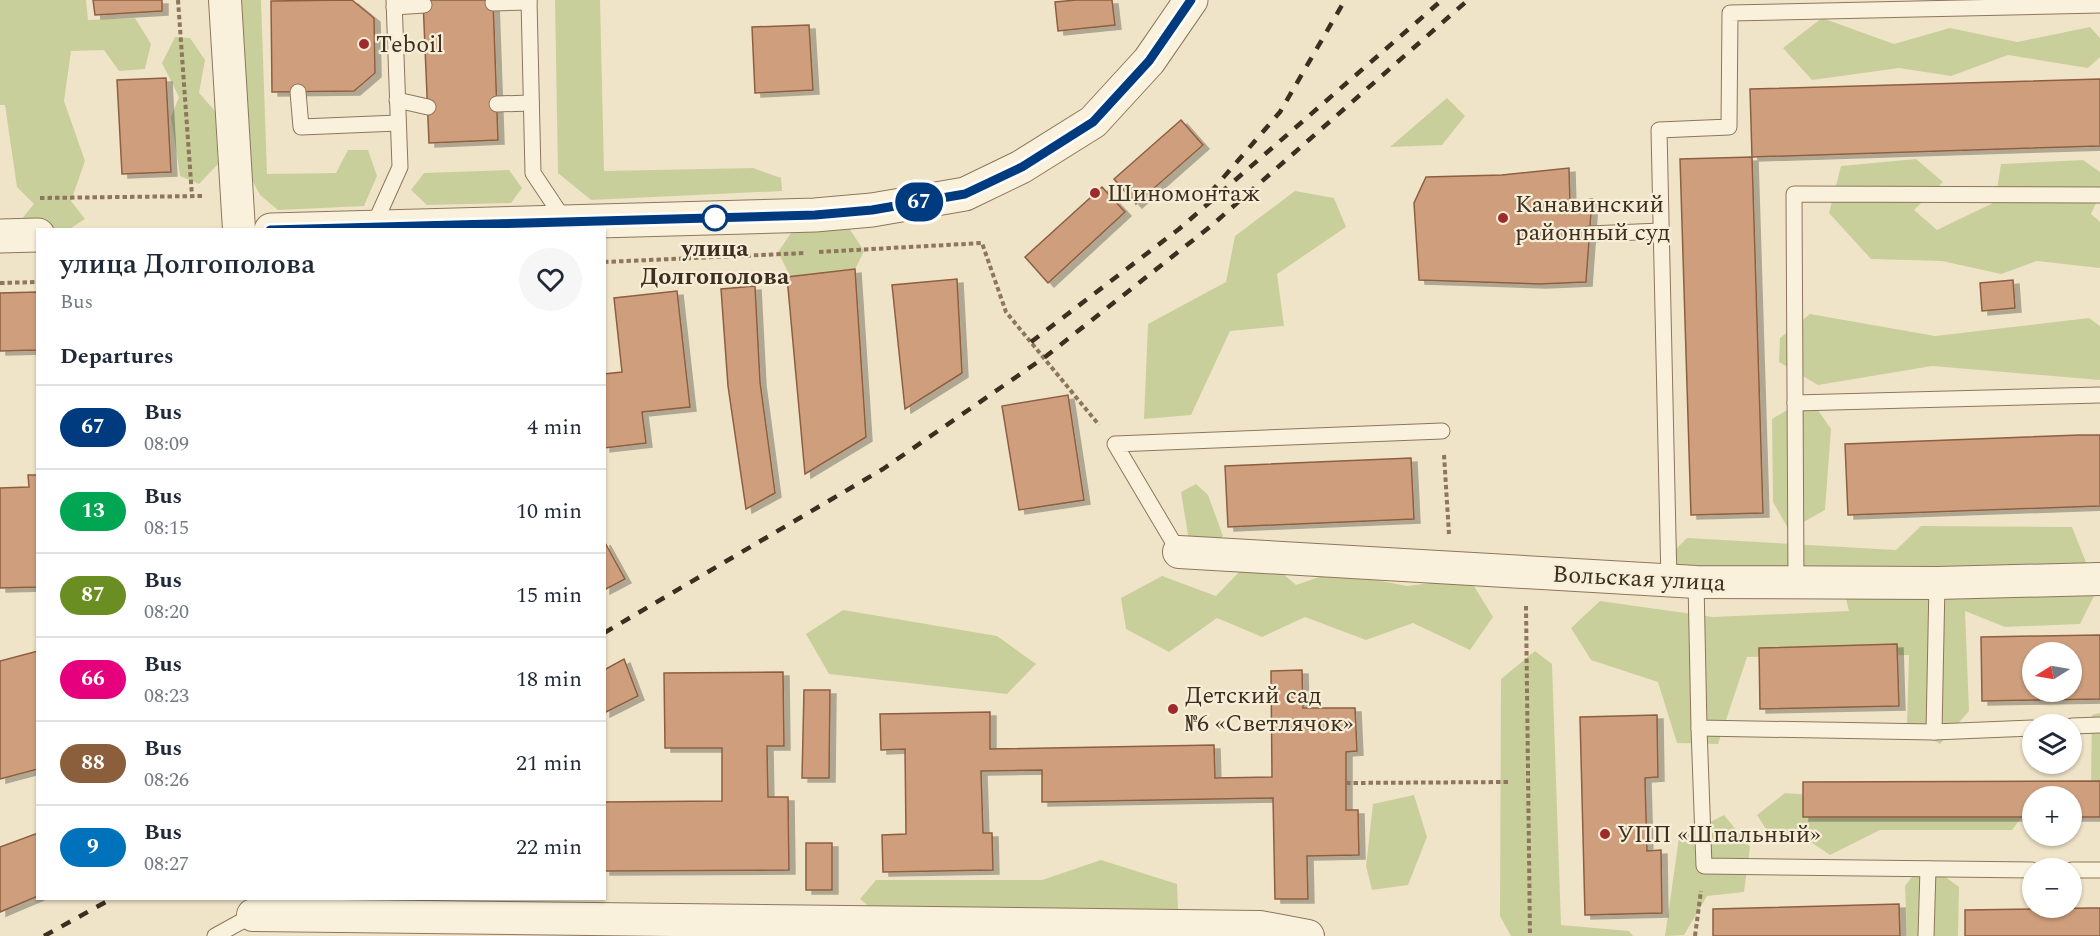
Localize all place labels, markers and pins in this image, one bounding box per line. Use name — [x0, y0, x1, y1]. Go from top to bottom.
place label: Teboil — [376, 27, 444, 63]
marker: Teboil — [357, 37, 371, 51]
place label: Шиномонтаж — [1107, 176, 1261, 212]
marker: Шиномонтаж — [1088, 186, 1102, 200]
place label: Канавинский районный суд — [1515, 187, 1670, 251]
marker: улица Долгополова — [702, 205, 728, 231]
marker: Канавинский районный суд — [1496, 211, 1510, 225]
place label: улица Долгополова — [641, 231, 790, 295]
place label: Детский сад №6 «Светлячок» — [1185, 678, 1353, 742]
marker: Детский сад №6 «Светлячок» — [1166, 702, 1180, 716]
place label: УПП «Шпальный» — [1617, 817, 1821, 853]
marker: УПП «Шпальный» — [1598, 827, 1612, 841]

